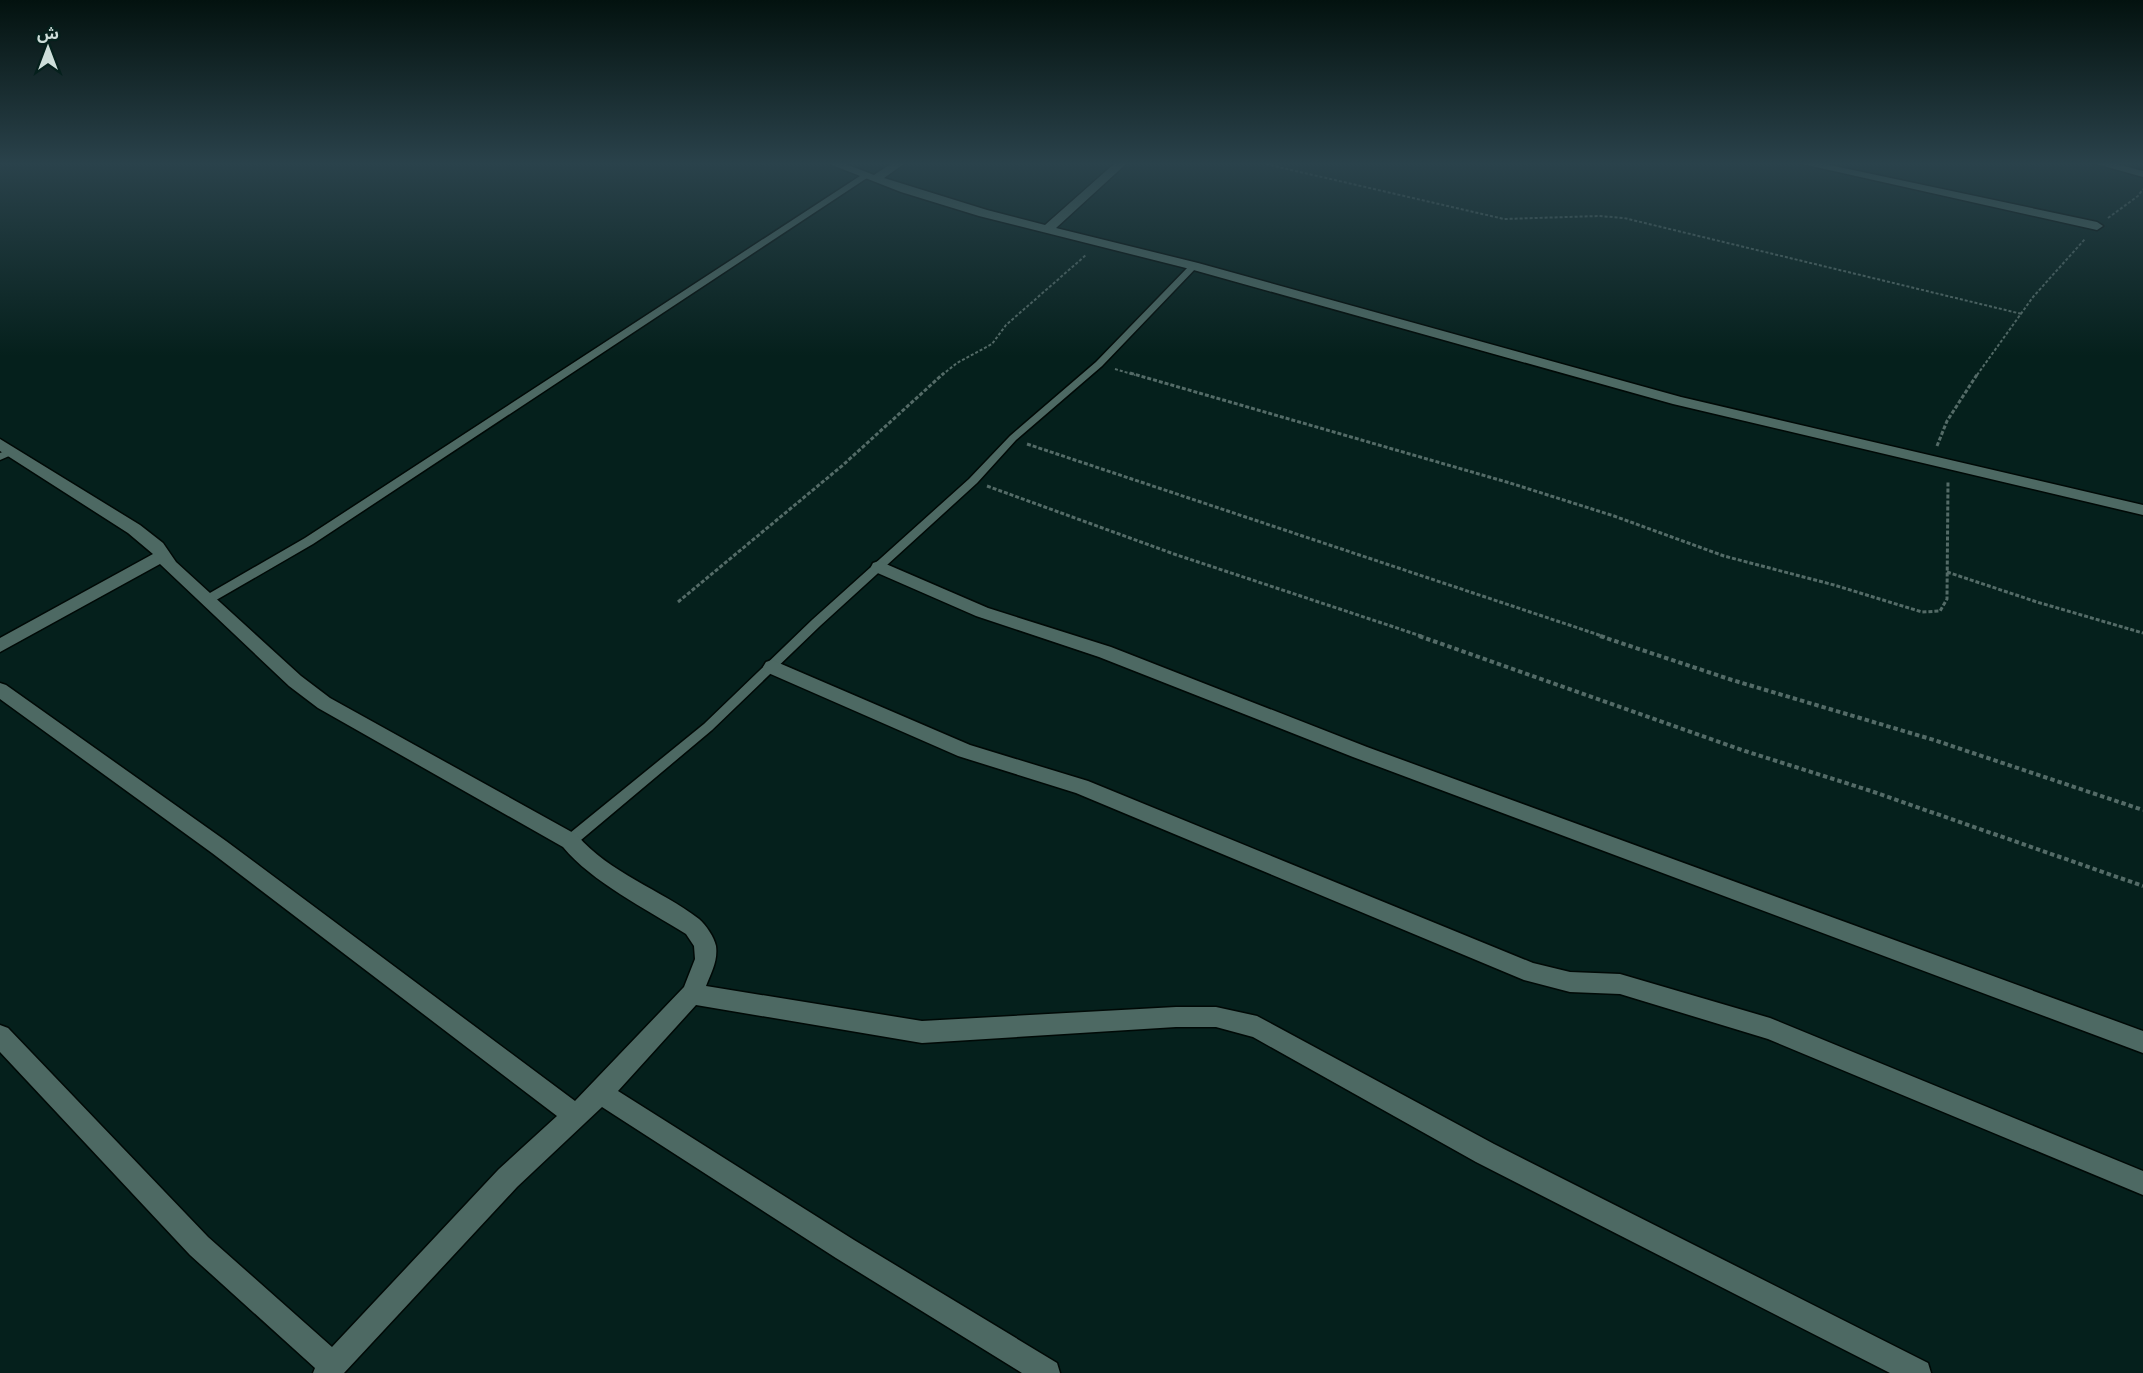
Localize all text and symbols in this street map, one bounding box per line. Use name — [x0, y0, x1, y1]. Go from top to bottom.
north arrow — [18, 18, 78, 78]
text: ش — [37, 24, 59, 44]

